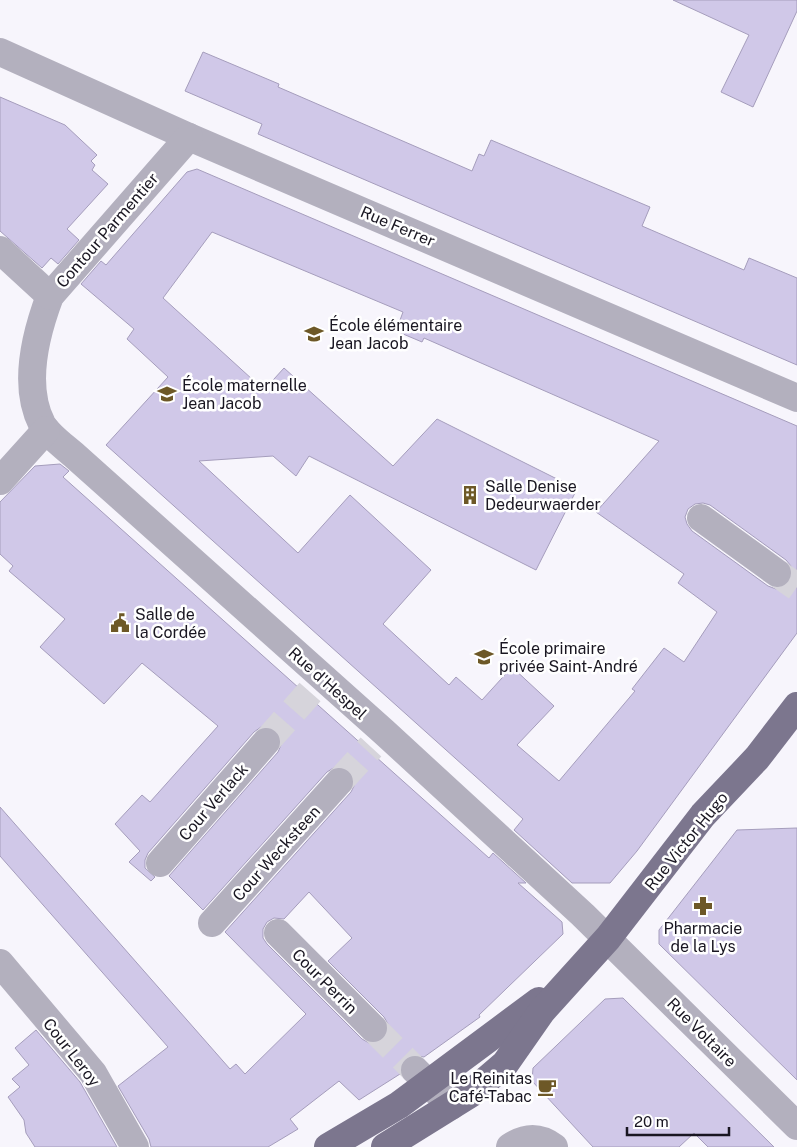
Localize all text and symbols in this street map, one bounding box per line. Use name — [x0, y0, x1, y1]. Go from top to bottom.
street label: Contour Parmentier — [52, 169, 162, 292]
street label: Rue Ferrer — [358, 202, 438, 251]
place label: École élémentaire Jean Jacob — [329, 315, 462, 353]
school or university icon: École élémentaire Jean Jacob — [303, 323, 325, 345]
place label: École maternelle Jean Jacob — [182, 375, 307, 413]
school or university icon: École maternelle Jean Jacob — [156, 383, 178, 405]
place label: Salle Denise Dedeurwaerder — [485, 477, 601, 514]
building icon: Salle Denise Dedeurwaerder — [459, 484, 481, 506]
place label: Salle de la Cordée — [135, 605, 206, 642]
public building icon: Salle de la Cordée — [109, 612, 131, 634]
place label: École primaire privée Saint-André — [499, 638, 638, 676]
street label: Rue d'Hespel — [285, 643, 371, 724]
school or university icon: École primaire privée Saint-André — [473, 646, 495, 668]
street label: Cour Verlack — [175, 760, 252, 845]
street label: Rue Victor Hugo — [641, 788, 732, 894]
street label: Cour Wecksteen — [229, 802, 324, 905]
pharmacy icon: Pharmacie de la Lys — [692, 895, 714, 917]
place label: Pharmacie de la Lys — [664, 919, 742, 956]
street label: Cour Perrin — [288, 945, 361, 1018]
street label: Rue Voltaire — [663, 994, 740, 1071]
street label: Cour Leroy — [39, 1014, 104, 1090]
place label: Le Reinitas Café-Tabac — [449, 1069, 532, 1106]
cafe icon: Le Reinitas Café-Tabac — [536, 1076, 558, 1098]
scale bar — [627, 1104, 730, 1136]
text: 20 m — [634, 1113, 669, 1130]

